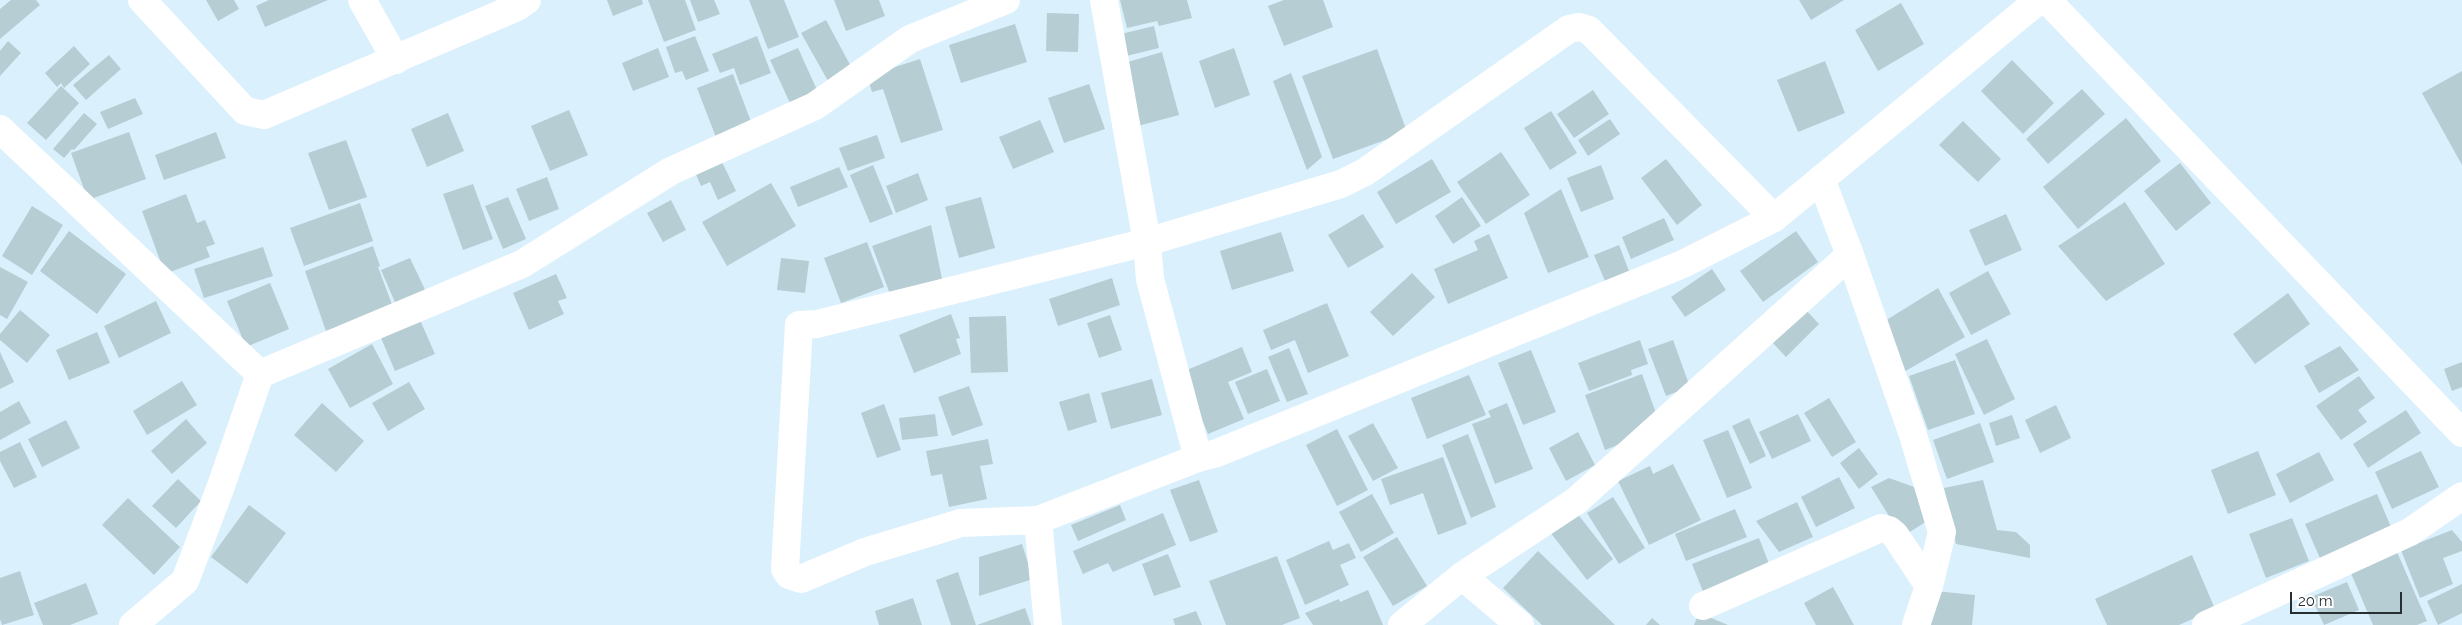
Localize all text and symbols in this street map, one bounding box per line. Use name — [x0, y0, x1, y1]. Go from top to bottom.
scale bar — [2292, 582, 2404, 614]
text: 20 m — [2298, 592, 2333, 610]

